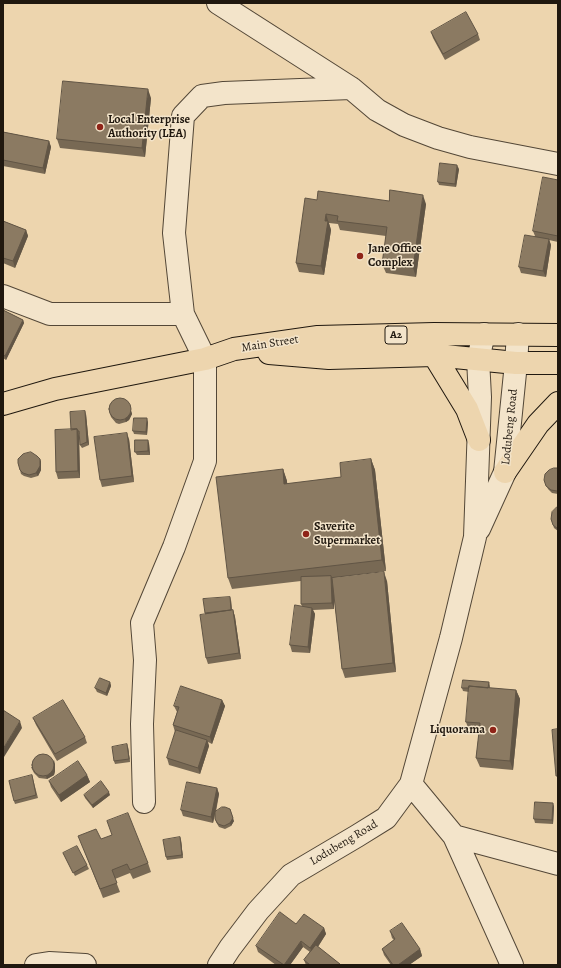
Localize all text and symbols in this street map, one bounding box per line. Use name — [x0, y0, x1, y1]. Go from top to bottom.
place label: Local Enterprise Authority (LEA) — [108, 113, 190, 141]
marker: Local Enterprise Authority (LEA) — [95, 122, 105, 132]
place label: Jane Office Complex — [368, 242, 422, 270]
marker: Jane Office Complex — [355, 251, 365, 261]
road number: A2 — [385, 326, 407, 344]
street label: Main Street — [240, 332, 300, 356]
street label: Lodubeng Road — [499, 388, 521, 466]
place label: Saverite Supermarket — [314, 520, 380, 548]
marker: Saverite Supermarket — [301, 529, 311, 539]
place label: Liquorama — [430, 723, 485, 737]
marker: Liquorama — [488, 725, 498, 735]
street label: Lodubeng Road — [308, 817, 380, 869]

